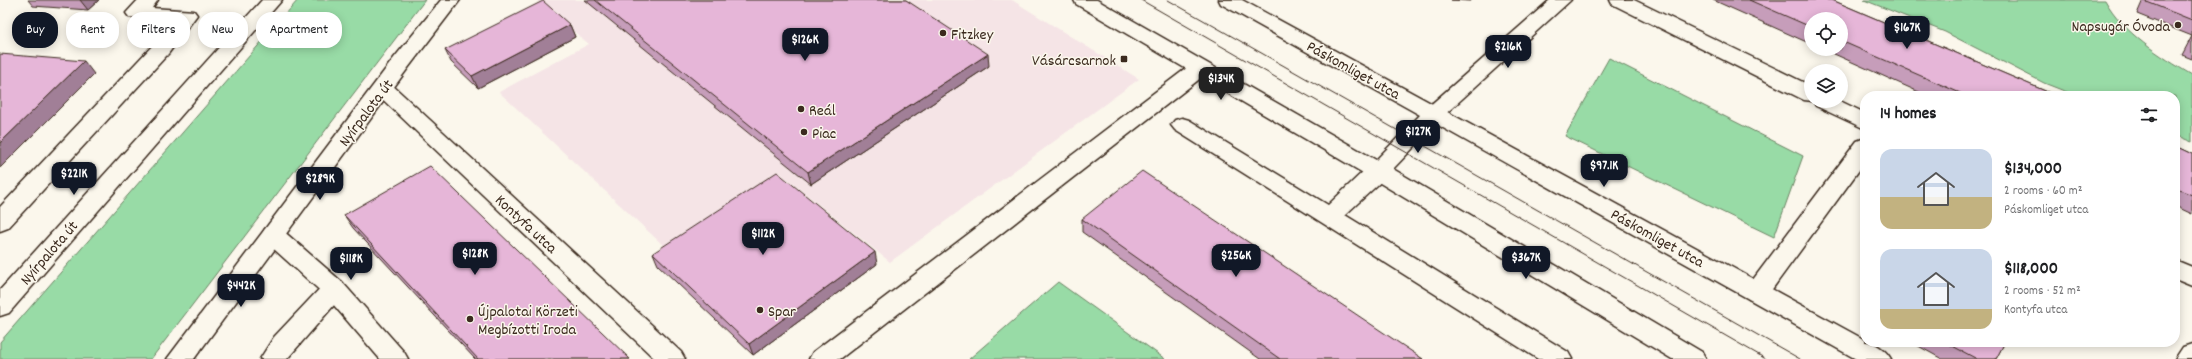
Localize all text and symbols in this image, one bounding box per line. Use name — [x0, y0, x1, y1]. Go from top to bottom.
chip: Buy — [12, 12, 58, 48]
chip: Rent — [66, 12, 119, 48]
chip: Filters — [127, 12, 190, 48]
chip: New — [198, 12, 248, 48]
chip: Apartment — [256, 12, 342, 48]
map controls — [1804, 12, 1848, 108]
button: locate — [1804, 12, 1848, 56]
pin: $167K — [1879, 16, 1935, 50]
place label: Napsugár Óvoda — [2071, 16, 2170, 39]
text: $167K — [1894, 19, 1920, 38]
marker: Napsugár Óvoda — [2173, 20, 2183, 30]
place label: Fitzkey — [951, 24, 994, 47]
pin: $126K — [777, 28, 833, 62]
marker: Fitzkey — [938, 28, 948, 38]
text: $126K — [791, 31, 819, 50]
pin: $216K — [1480, 35, 1536, 69]
street label: Páskomliget utca — [1302, 36, 1404, 107]
text: $216K — [1494, 38, 1522, 57]
place label: Vásárcsarnok — [1032, 50, 1116, 73]
marker: Vásárcsarnok — [1119, 54, 1129, 64]
button: layers — [1804, 64, 1848, 108]
pin: $134K — [1193, 67, 1249, 101]
text: $134K — [1208, 70, 1234, 89]
street label: Nyírpalota út — [334, 75, 400, 152]
place label: Reál — [809, 100, 836, 123]
text: 14 homes — [1880, 103, 1936, 127]
marker: Reál — [796, 104, 806, 114]
icon: filters — [2138, 104, 2160, 126]
pin: $127K — [1390, 120, 1446, 154]
place label: Piac — [812, 123, 836, 146]
text: $127K — [1405, 123, 1431, 142]
marker: Piac — [799, 127, 809, 137]
pin: $97.1K — [1571, 154, 1637, 188]
text: $97.1K — [1590, 157, 1618, 176]
text: $134,000 — [2004, 158, 2062, 182]
pin: $221K — [46, 162, 102, 196]
text: $221K — [61, 165, 87, 184]
icon: home — [1912, 165, 1960, 213]
pin: $289K — [292, 167, 348, 201]
text: $289K — [305, 170, 335, 189]
text: 2 rooms · 60 m² — [2004, 182, 2082, 201]
street label: Kontyfa utca — [489, 190, 562, 260]
text: Páskomliget utca — [2004, 201, 2088, 220]
street label: Páskomliget utca — [1606, 204, 1708, 275]
street label: Nyírpalota út — [15, 216, 85, 291]
pin: $112K — [735, 222, 791, 256]
text: $112K — [751, 225, 775, 244]
pin: $128K — [447, 242, 503, 276]
pin: $256K — [1208, 244, 1264, 278]
text: $128K — [462, 245, 488, 264]
pin: $367K — [1498, 246, 1554, 280]
pin: $118K — [323, 247, 379, 281]
text: $256K — [1221, 247, 1251, 266]
text: $367K — [1511, 249, 1541, 268]
text: $118K — [339, 250, 363, 269]
text: $118,000 — [2004, 258, 2058, 282]
icon: home — [1912, 265, 1960, 313]
pin: $442K — [213, 274, 269, 308]
text: $442K — [226, 277, 256, 296]
text: 2 rooms · 52 m² — [2004, 282, 2081, 301]
place label: Újpalotai Körzeti Megbízotti Iroda — [478, 301, 578, 342]
place label: Spar — [768, 301, 796, 324]
text: Kontyfa utca — [2004, 301, 2067, 320]
marker: Spar — [755, 305, 765, 315]
marker: Újpalotai Körzeti Megbízotti Iroda — [465, 314, 475, 324]

